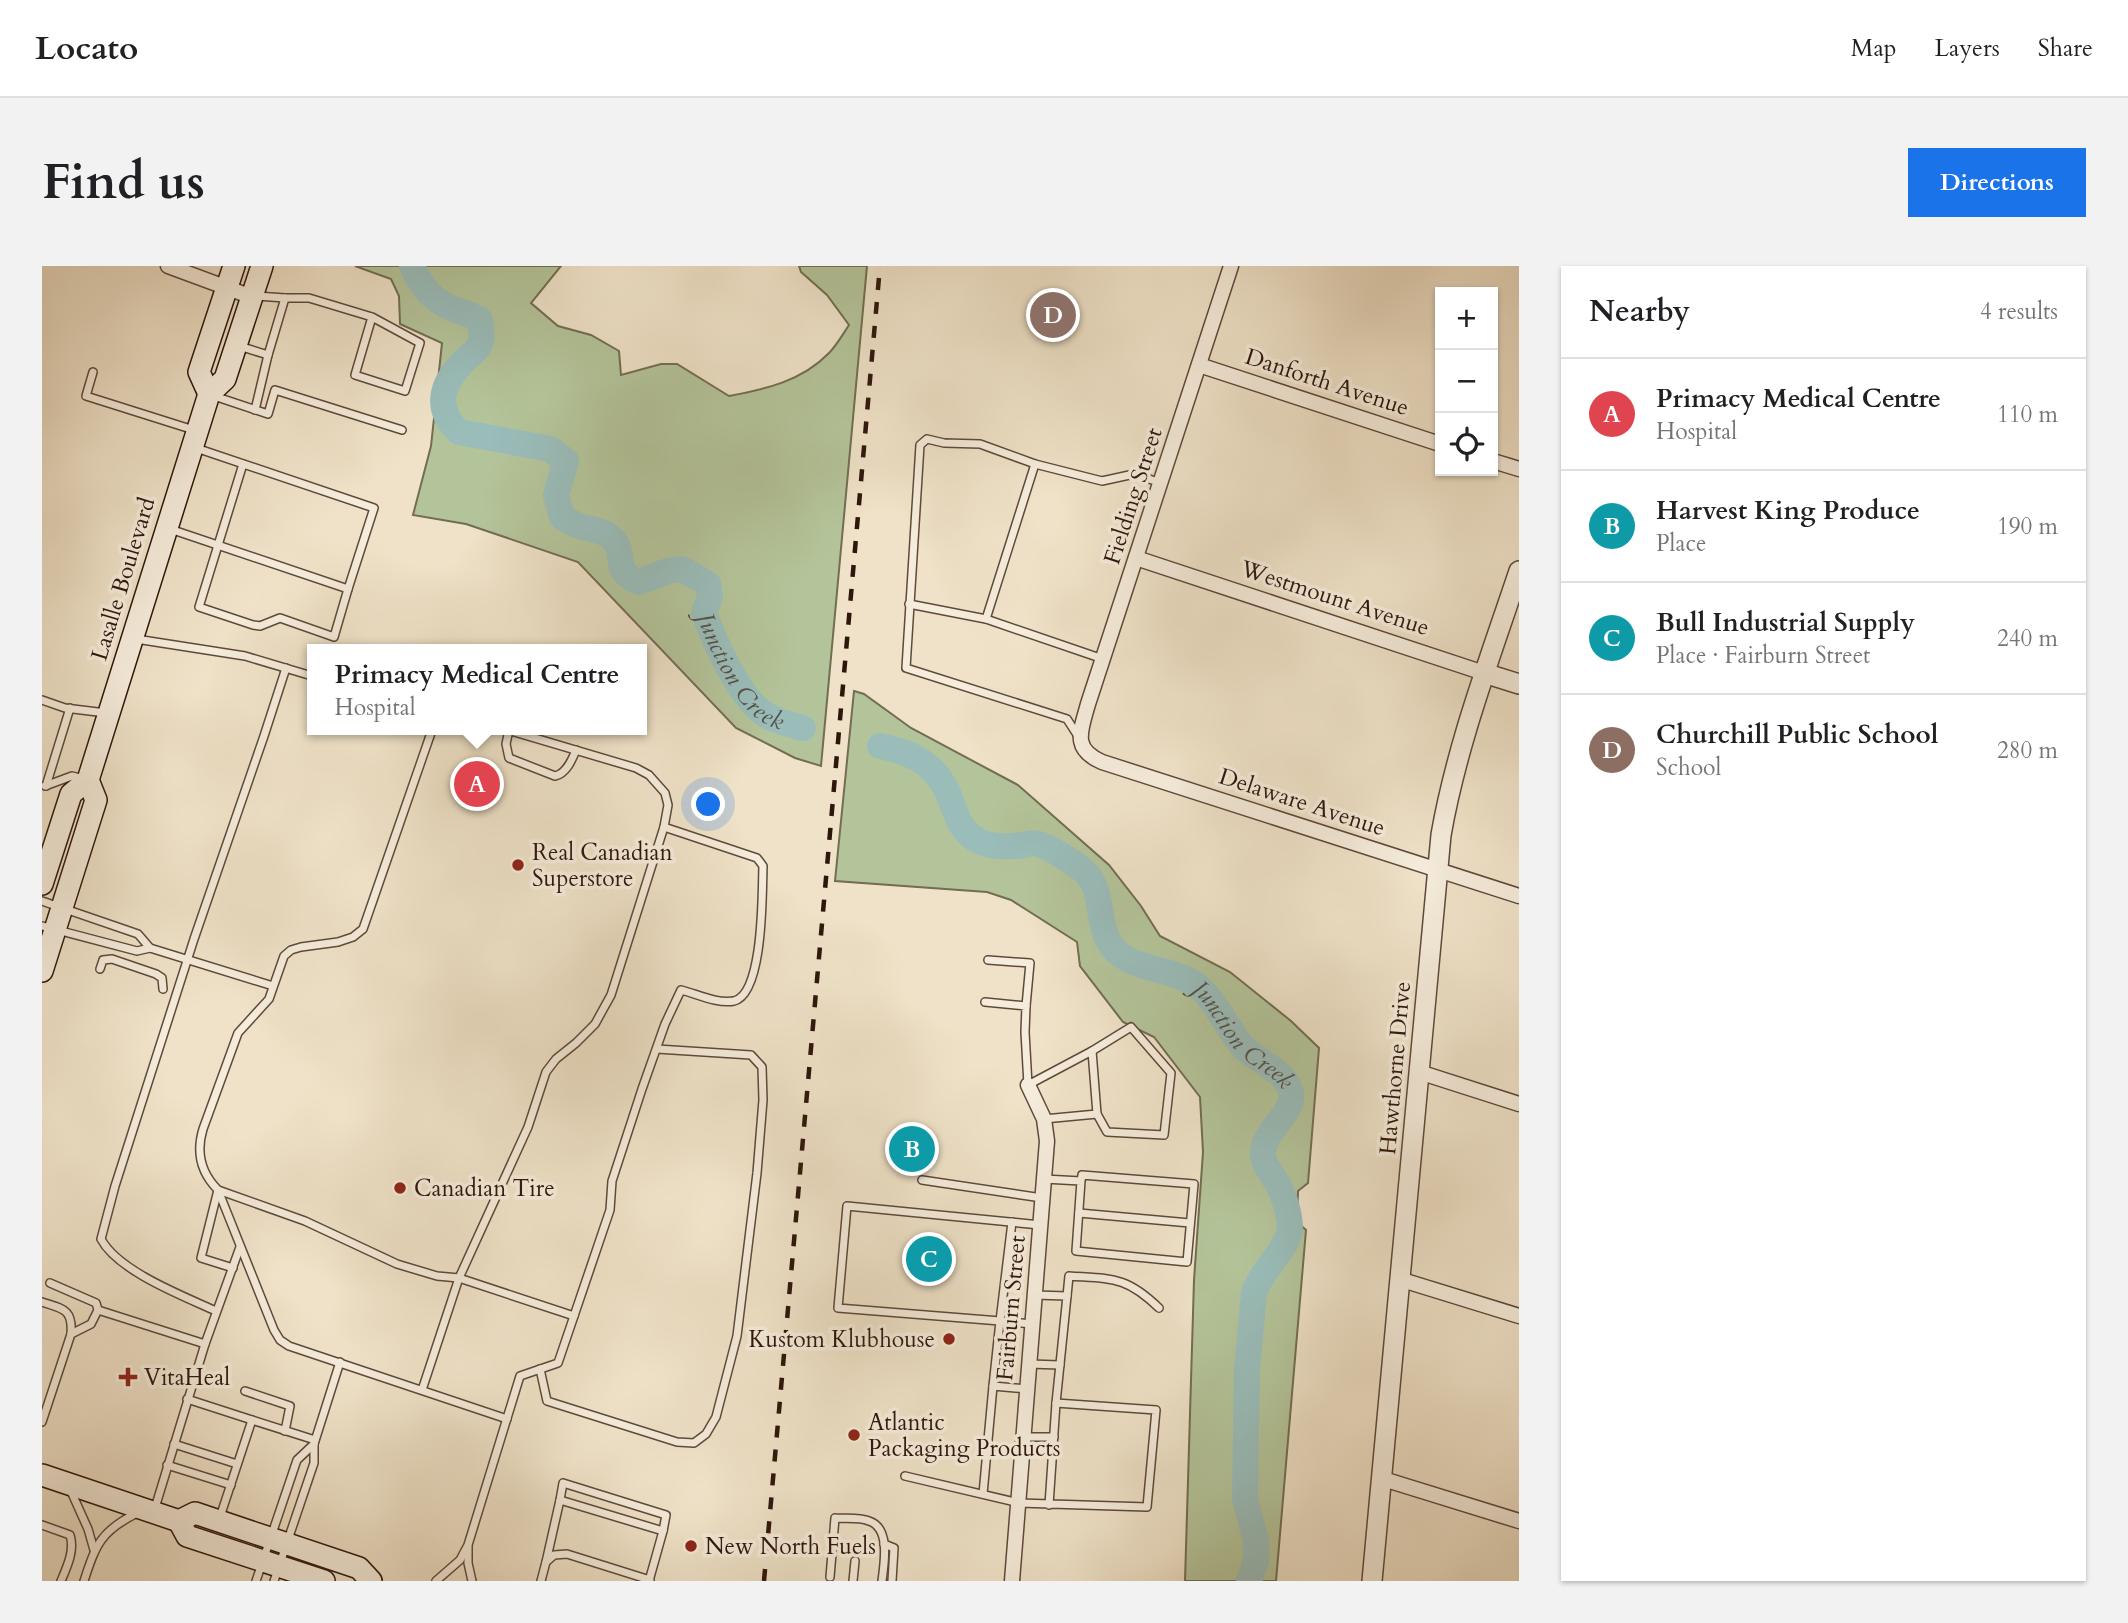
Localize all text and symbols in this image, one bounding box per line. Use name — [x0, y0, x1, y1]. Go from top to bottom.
text: Locato — [35, 26, 138, 71]
text: Map — [1851, 32, 1897, 65]
text: Layers — [1935, 32, 2000, 65]
text: Share — [2038, 32, 2093, 65]
button: Directions — [1908, 148, 2086, 217]
text: Find us — [42, 149, 205, 216]
map controls — [1435, 287, 1498, 476]
button: + — [1435, 287, 1498, 350]
pin: D — [1030, 289, 1076, 341]
text: Nearby — [1589, 291, 1690, 332]
text: 4 results — [1980, 296, 2058, 327]
street label: Danforth Avenue — [1241, 341, 1413, 423]
button: − — [1435, 350, 1498, 413]
text: Primacy Medical Centre — [1656, 381, 1941, 416]
text: A — [1603, 399, 1621, 430]
text: 110 m — [1997, 399, 2058, 430]
button: locate — [1435, 413, 1498, 476]
text: Hospital — [1656, 416, 1737, 447]
street label: Fielding Street — [1096, 424, 1170, 568]
street label: Lasalle Boulevard — [83, 493, 163, 664]
text: Harvest King Produce — [1656, 493, 1920, 528]
text: B — [1604, 511, 1620, 542]
text: 190 m — [1997, 511, 2058, 542]
text: Place — [1656, 528, 1706, 559]
street label: Westmount Avenue — [1236, 553, 1433, 643]
water label: Junction Creek — [687, 603, 789, 738]
text: Bull Industrial Supply — [1656, 605, 1915, 640]
text: C — [1603, 623, 1621, 654]
text: 240 m — [1997, 623, 2058, 654]
text: Place · Fairburn Street — [1656, 640, 1870, 671]
popup — [307, 644, 647, 735]
text: Primacy Medical Centre — [335, 657, 620, 692]
text: Hospital — [335, 692, 416, 723]
text: Churchill Public School — [1656, 717, 1938, 752]
text: D — [1602, 735, 1622, 766]
text: 280 m — [1997, 735, 2058, 766]
text: School — [1656, 752, 1721, 783]
pin: A — [454, 758, 500, 810]
street label: Delaware Avenue — [1215, 761, 1389, 843]
your location — [691, 787, 725, 821]
place label: Real Canadian Superstore — [532, 837, 673, 894]
marker: Real Canadian Superstore — [510, 857, 526, 873]
water label: Junction Creek — [1182, 969, 1303, 1095]
street label: Hawthorne Drive — [1372, 980, 1418, 1156]
pin: B — [889, 1123, 935, 1175]
place label: Canadian Tire — [414, 1173, 555, 1204]
marker: Canadian Tire — [392, 1180, 408, 1196]
pin: C — [906, 1233, 952, 1285]
street label: Fairburn Street — [989, 1234, 1033, 1382]
place label: Kustom Klubhouse — [748, 1324, 935, 1355]
marker: Kustom Klubhouse — [941, 1331, 957, 1347]
place label: VitaHeal — [144, 1362, 230, 1393]
marker: VitaHeal — [118, 1367, 138, 1387]
place label: Atlantic Packaging Products — [868, 1407, 1061, 1464]
marker: Atlantic Packaging Products — [846, 1427, 862, 1443]
place label: New North Fuels — [705, 1531, 876, 1562]
marker: New North Fuels — [683, 1538, 699, 1554]

